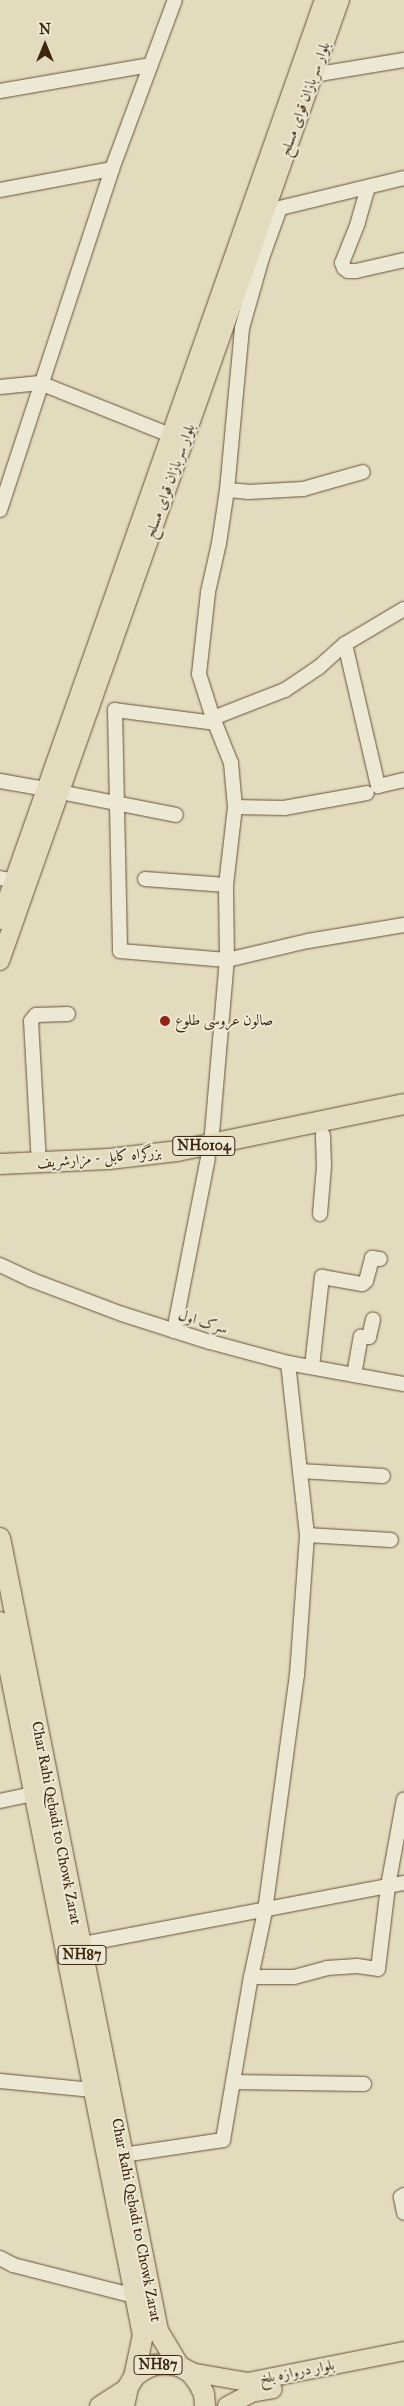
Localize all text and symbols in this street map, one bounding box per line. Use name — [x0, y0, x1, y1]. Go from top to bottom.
north arrow — [20, 20, 70, 70]
text: N — [39, 21, 51, 38]
street label: بلوار سربازان قوای مسلح — [276, 39, 334, 159]
street label: بلوار سربازان قوای مسلح — [141, 421, 199, 541]
place label: صالون عروسی طلوع — [175, 1012, 273, 1030]
marker: صالون عروسی طلوع — [159, 1015, 171, 1027]
road number: NH0104 — [172, 1134, 236, 1158]
street label: بزرگراه کابل - مزارشریف — [36, 1144, 162, 1172]
street label: سرک اول — [176, 1306, 230, 1338]
street label: Char Rahi Qebadi to Chowk Zarat — [27, 1720, 85, 1926]
road number: NH87 — [57, 1944, 107, 1966]
street label: Char Rahi Qebadi to Chowk Zarat — [107, 2117, 165, 2323]
road number: NH87 — [133, 2354, 183, 2376]
street label: بلوار دروازه بلخ — [258, 2356, 336, 2388]

